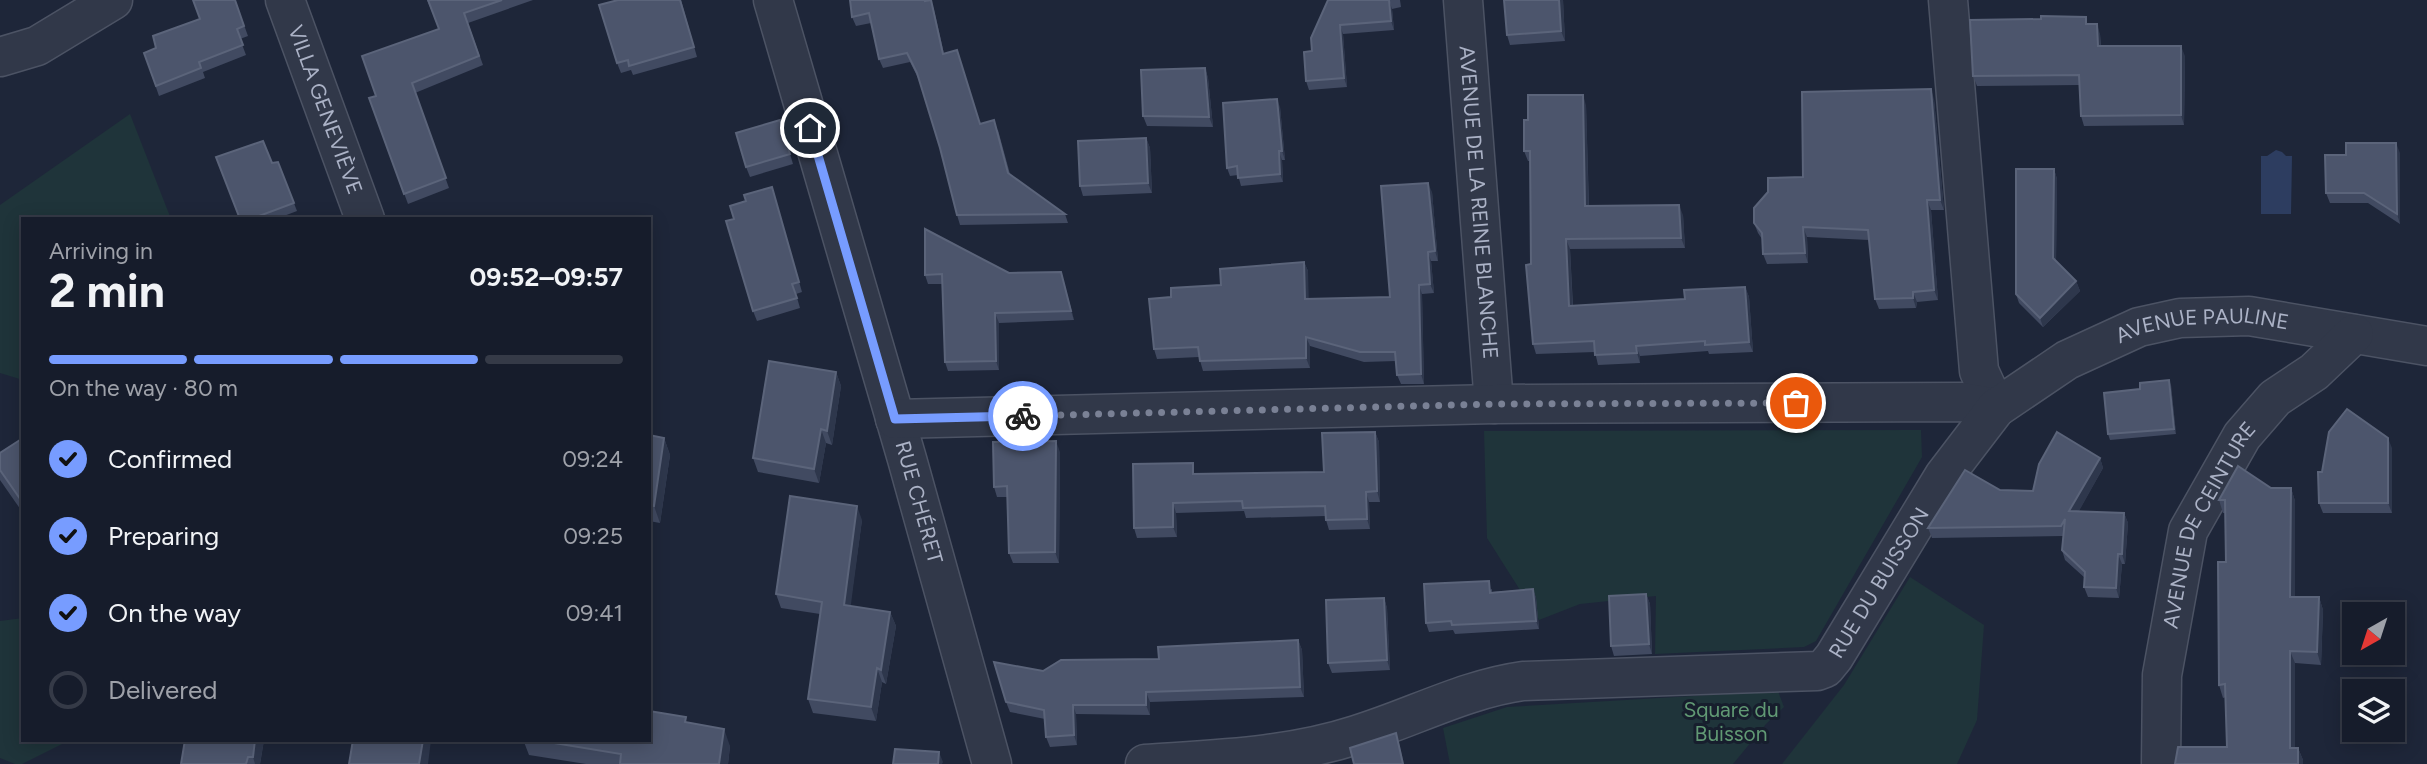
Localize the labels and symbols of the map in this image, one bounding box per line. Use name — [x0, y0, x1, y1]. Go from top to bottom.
street label: VILLA GENEVIÈVE — [283, 22, 368, 198]
street label: AVENUE DE LA REINE BLANCHE — [1455, 45, 1504, 360]
pin — [780, 98, 840, 158]
street label: AVENUE PAULINE — [2111, 302, 2291, 348]
pin — [1766, 373, 1826, 433]
courier — [988, 381, 1058, 451]
street label: AVENUE DE CEINTURE — [2158, 416, 2261, 630]
street label: RUE CHÉRET — [890, 438, 949, 567]
street label: RUE DU BUISSON — [1823, 503, 1934, 663]
north arrow — [2342, 602, 2404, 665]
park label: Square du Buisson — [1683, 697, 1779, 746]

